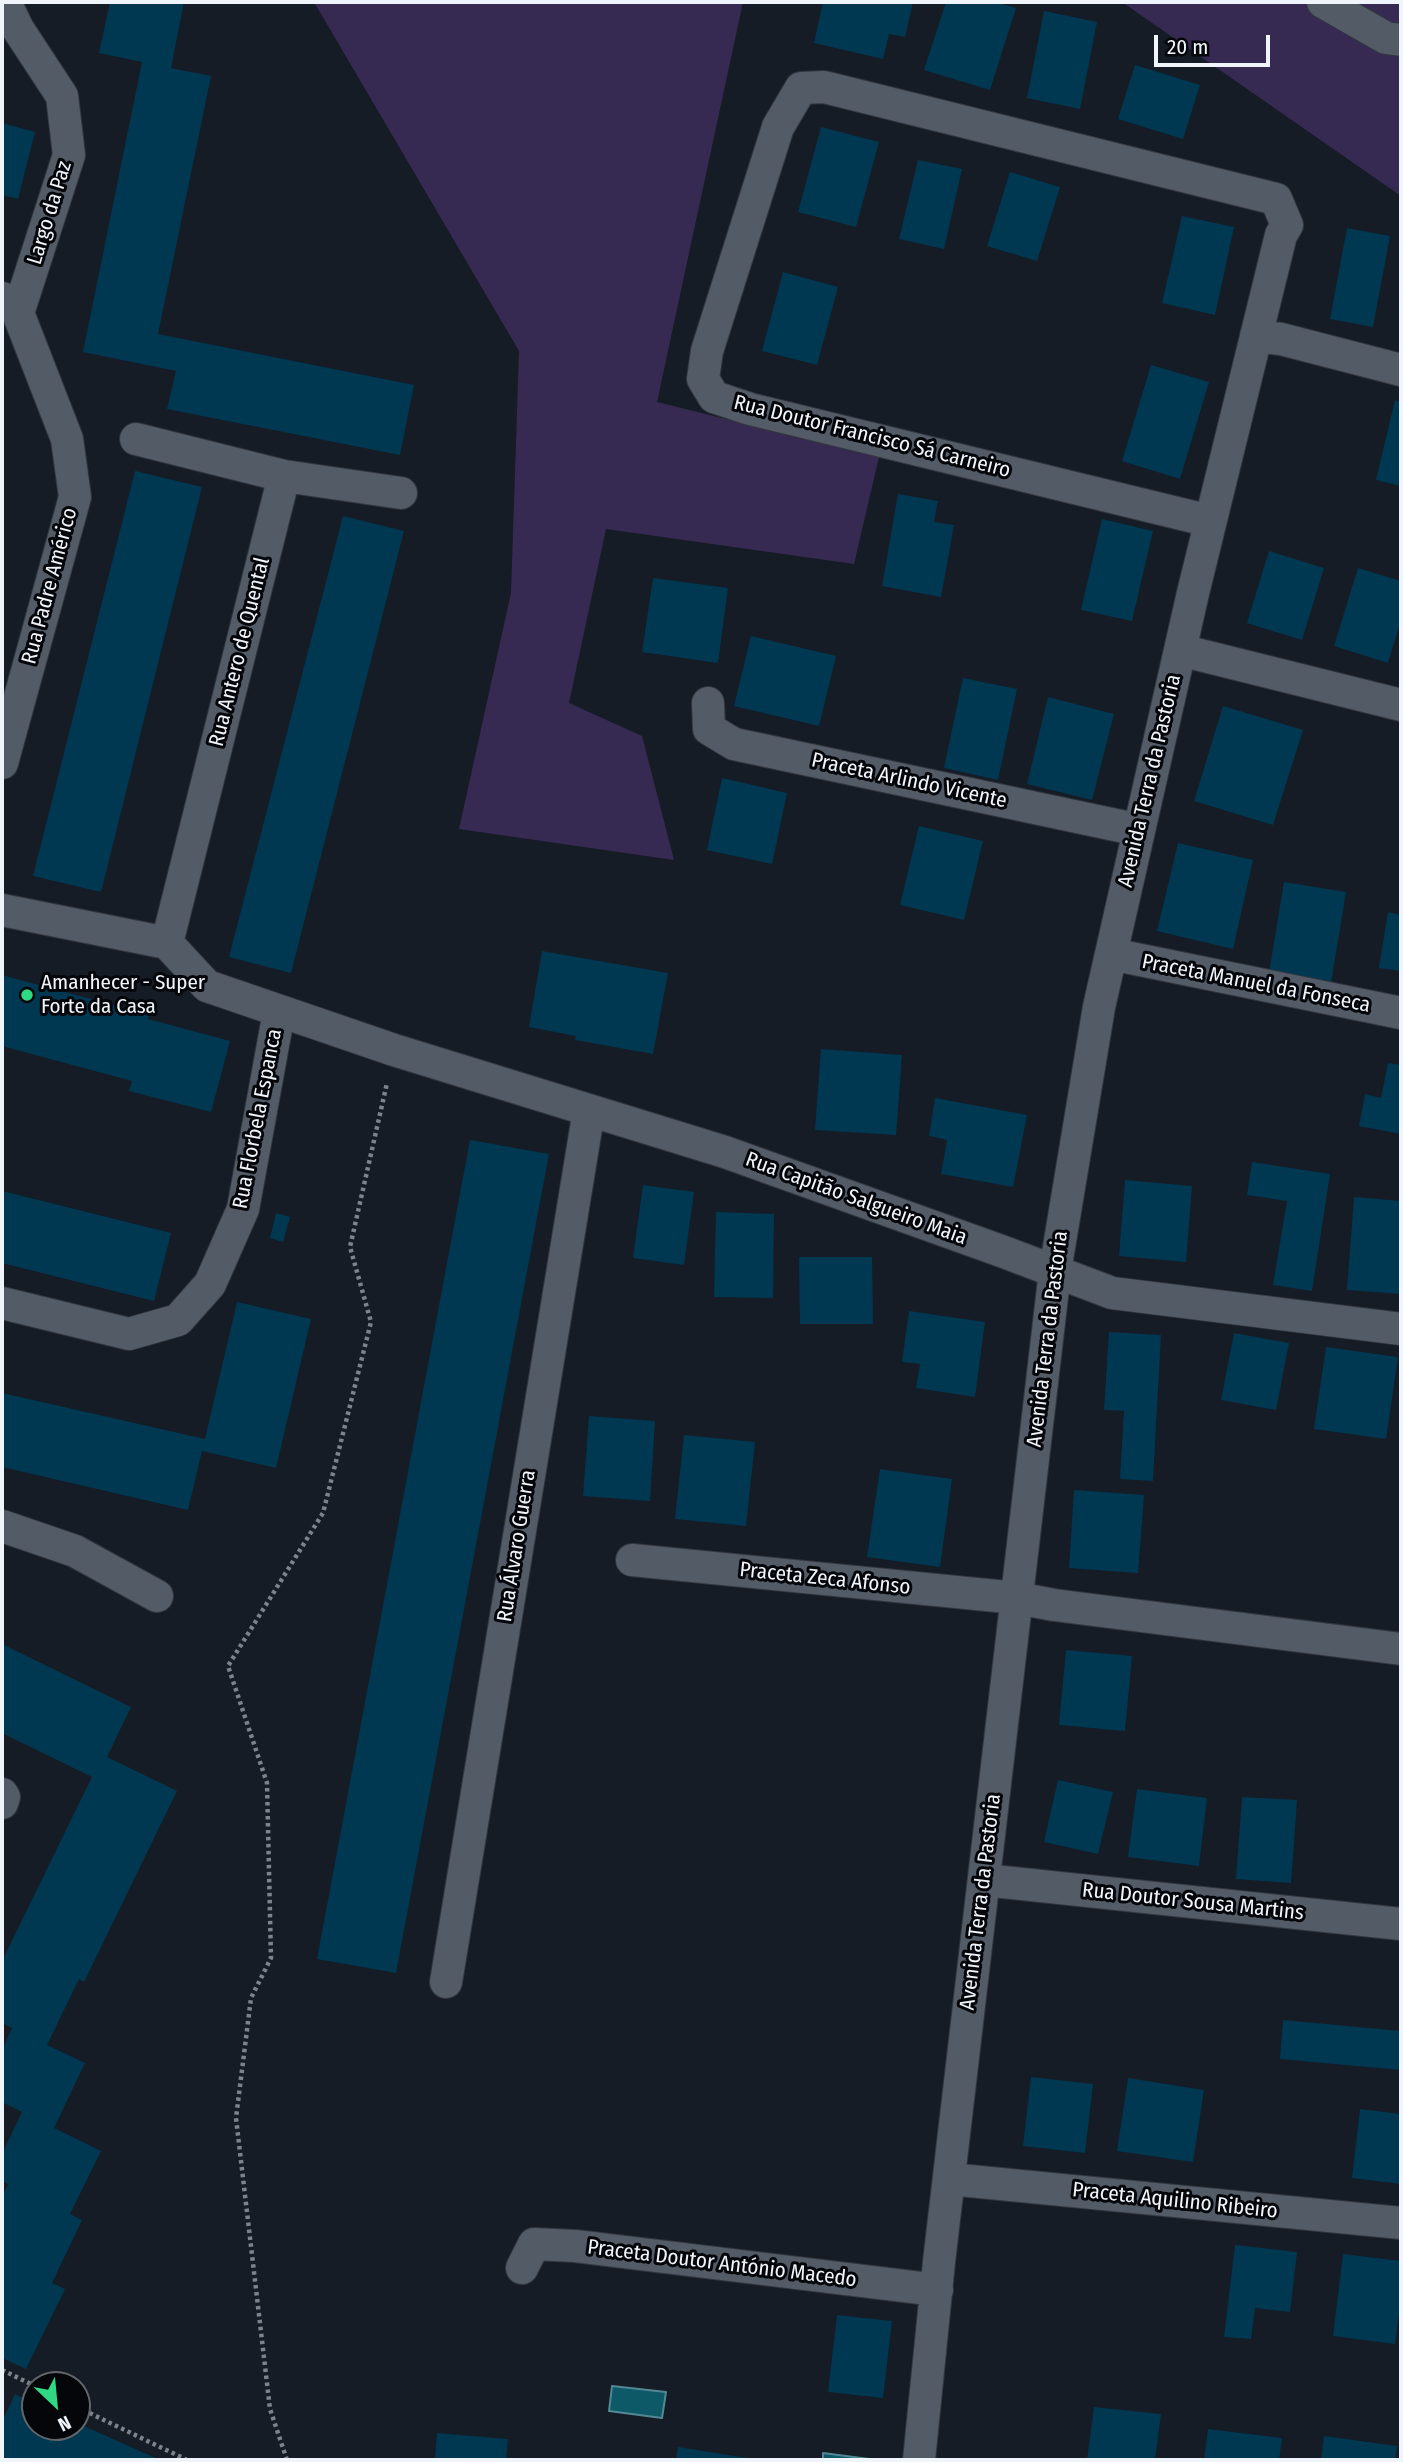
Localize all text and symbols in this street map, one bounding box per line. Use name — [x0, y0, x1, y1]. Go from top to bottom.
scale bar — [1158, 21, 1274, 65]
text: 20 m — [1167, 34, 1208, 60]
street label: Largo da Paz — [22, 158, 78, 268]
street label: Rua Doutor Francisco Sá Carneiro — [731, 390, 1013, 484]
street label: Rua Padre Américo — [17, 505, 83, 667]
street label: Rua Antero de Quental — [204, 555, 276, 749]
street label: Avenida Terra da Pastoria — [1113, 672, 1187, 890]
street label: Praceta Arlindo Vicente — [809, 748, 1009, 814]
street label: Praceta Manuel da Fonseca — [1140, 949, 1372, 1019]
place label: Amanhecer - Super Forte da Casa — [41, 970, 205, 1020]
marker: Amanhecer - Super Forte da Casa — [19, 987, 35, 1003]
street label: Rua Florbela Espanca — [228, 1027, 288, 1211]
street label: Rua Capitão Salgueiro Maia — [742, 1147, 970, 1251]
street label: Avenida Terra da Pastoria — [1022, 1229, 1074, 1449]
street label: Rua Álvaro Guerra — [493, 1468, 541, 1624]
street label: Praceta Zeca Afonso — [738, 1557, 912, 1601]
street label: Avenida Terra da Pastoria — [955, 1792, 1007, 2012]
street label: Rua Doutor Sousa Martins — [1081, 1878, 1305, 1926]
street label: Praceta Aquilino Ribeiro — [1071, 2178, 1279, 2224]
street label: Praceta Doutor António Macedo — [586, 2235, 858, 2293]
north arrow — [21, 2371, 91, 2441]
text: N — [54, 2411, 75, 2436]

